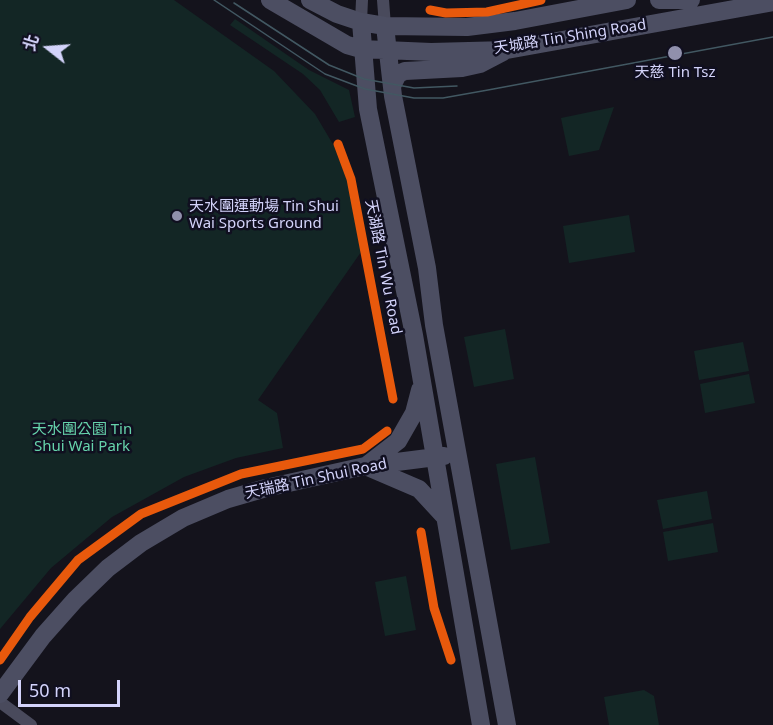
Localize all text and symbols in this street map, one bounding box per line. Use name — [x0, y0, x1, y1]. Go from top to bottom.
street label: 天城路 Tin Shing Road — [492, 16, 648, 58]
north arrow — [18, 18, 78, 78]
text: 北 — [18, 32, 44, 54]
marker: 天慈 Tin Tsz — [666, 44, 684, 62]
place label: 天慈 Tin Tsz — [635, 64, 715, 82]
place label: 天水圍運動場 Tin Shui Wai Sports Ground — [189, 198, 339, 233]
street label: 天湖路 Tin Wu Road — [361, 198, 405, 336]
marker: 天水圍運動場 Tin Shui Wai Sports Ground — [170, 209, 184, 223]
park label: 天水圍公園 Tin Shui Wai Park — [32, 421, 132, 456]
street label: 天瑞路 Tin Shui Road — [243, 455, 389, 503]
scale bar — [21, 668, 123, 706]
text: 50 m — [29, 678, 71, 702]

